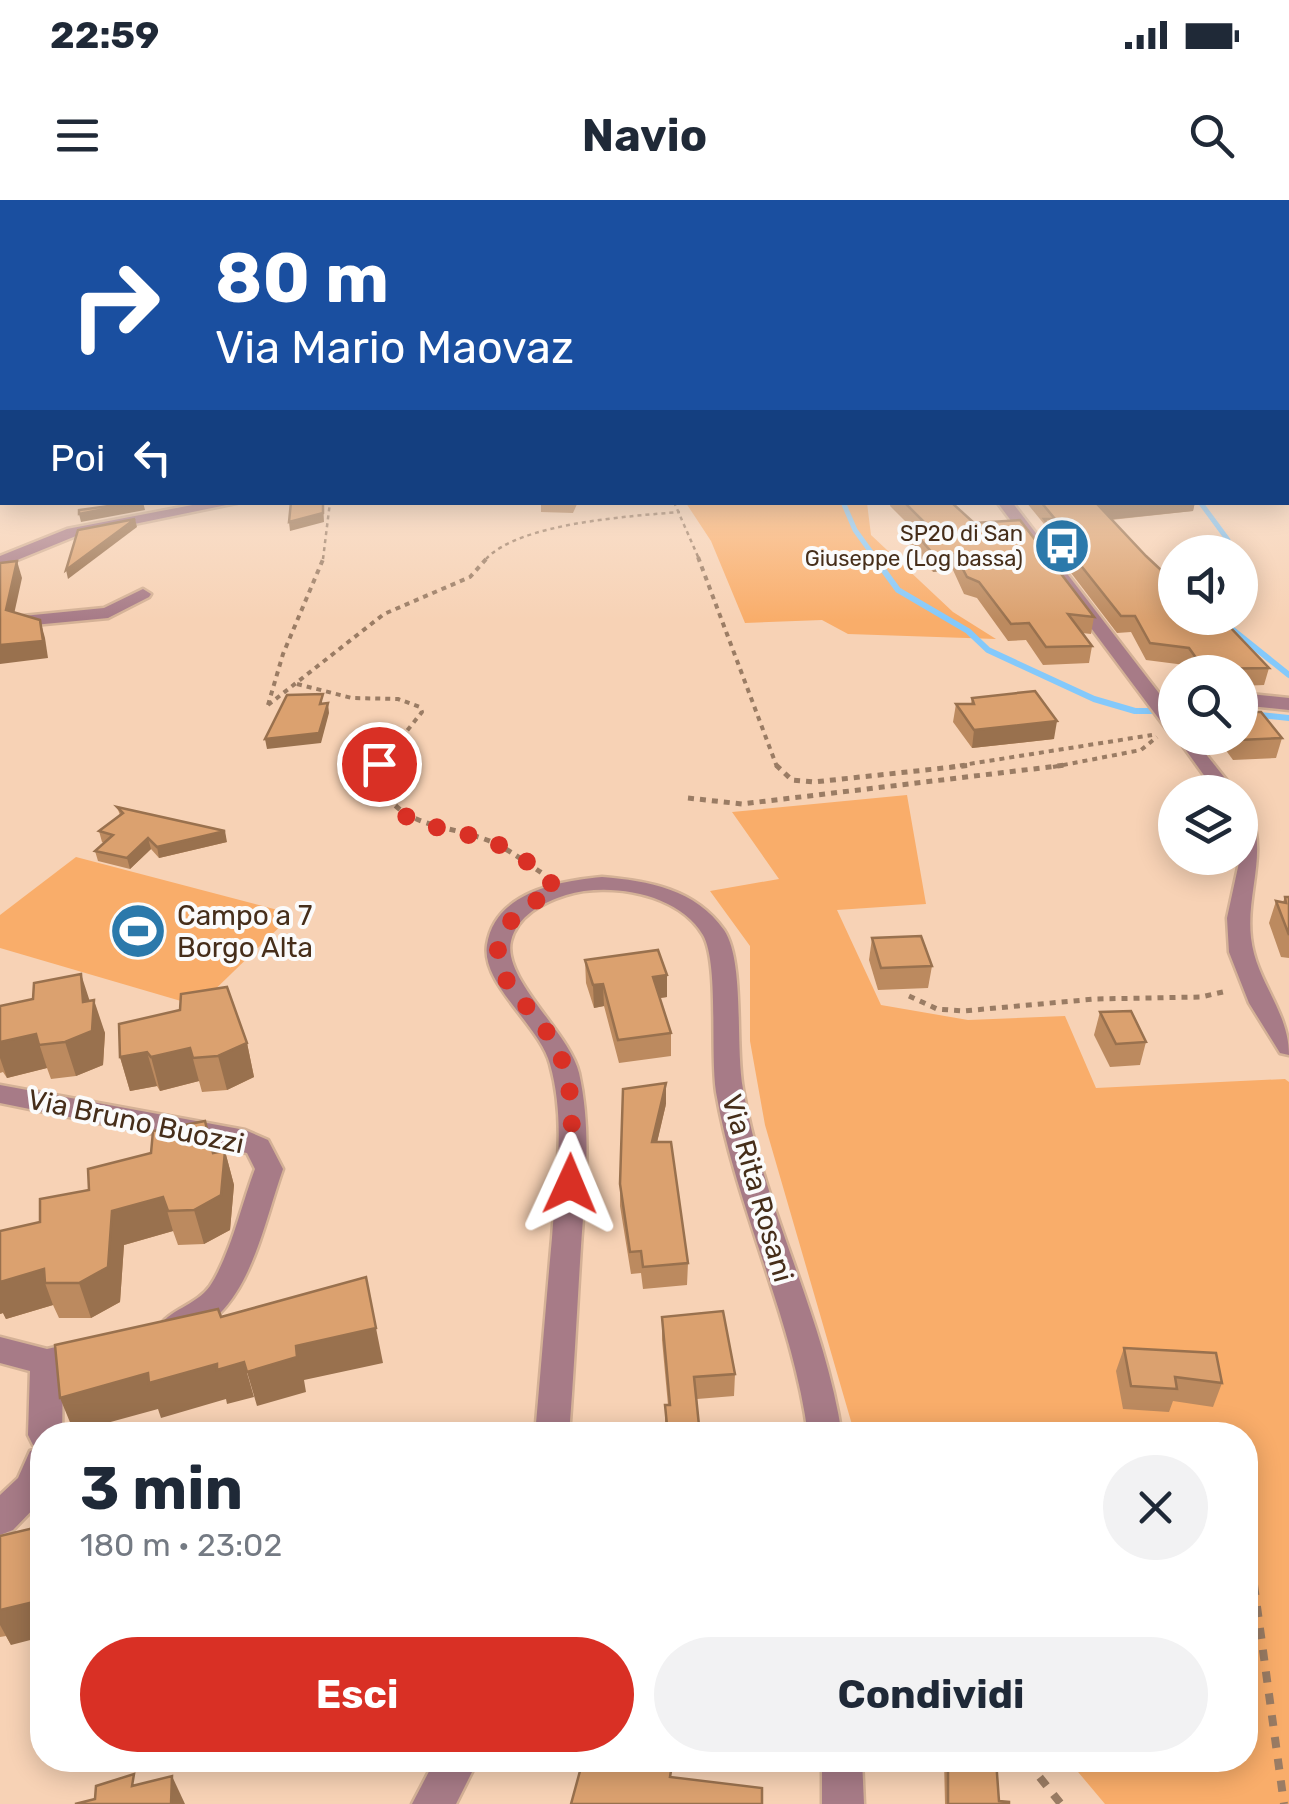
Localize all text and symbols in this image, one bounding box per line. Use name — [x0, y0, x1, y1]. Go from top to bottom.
text: 22:59 — [50, 12, 159, 58]
icon: menu — [50, 108, 105, 163]
icon: search — [1184, 108, 1239, 163]
text: Navio — [582, 109, 707, 162]
text: 80 m — [215, 237, 389, 320]
icon: right — [50, 240, 180, 370]
text: Via Mario Maovaz — [215, 321, 574, 374]
icon: left — [125, 430, 180, 485]
text: Poi — [50, 435, 105, 481]
bus stop icon: SP20 di San Giuseppe (Log bassa) — [1032, 516, 1092, 576]
place label: SP20 di San Giuseppe (Log bassa) — [805, 520, 1023, 572]
map controls — [1158, 535, 1258, 875]
button: sound — [1158, 535, 1258, 635]
button: search — [1158, 655, 1258, 755]
pin — [337, 722, 422, 807]
icon: arrive — [352, 737, 407, 792]
button: layers — [1158, 775, 1258, 875]
place label: Campo a 7 Borgo Alta — [177, 899, 313, 964]
sports icon: Campo a 7 Borgo Alta — [108, 901, 168, 961]
street label: Via Bruno Buozzi — [25, 1082, 247, 1161]
street label: Via Rita Rosani — [715, 1091, 800, 1286]
position arrow — [518, 1132, 622, 1236]
text: 3 min — [80, 1453, 243, 1524]
button: close — [1103, 1455, 1208, 1560]
text: 180 m · 23:02 — [80, 1526, 282, 1564]
button: Esci — [80, 1637, 634, 1752]
button: Condividi — [654, 1637, 1208, 1752]

